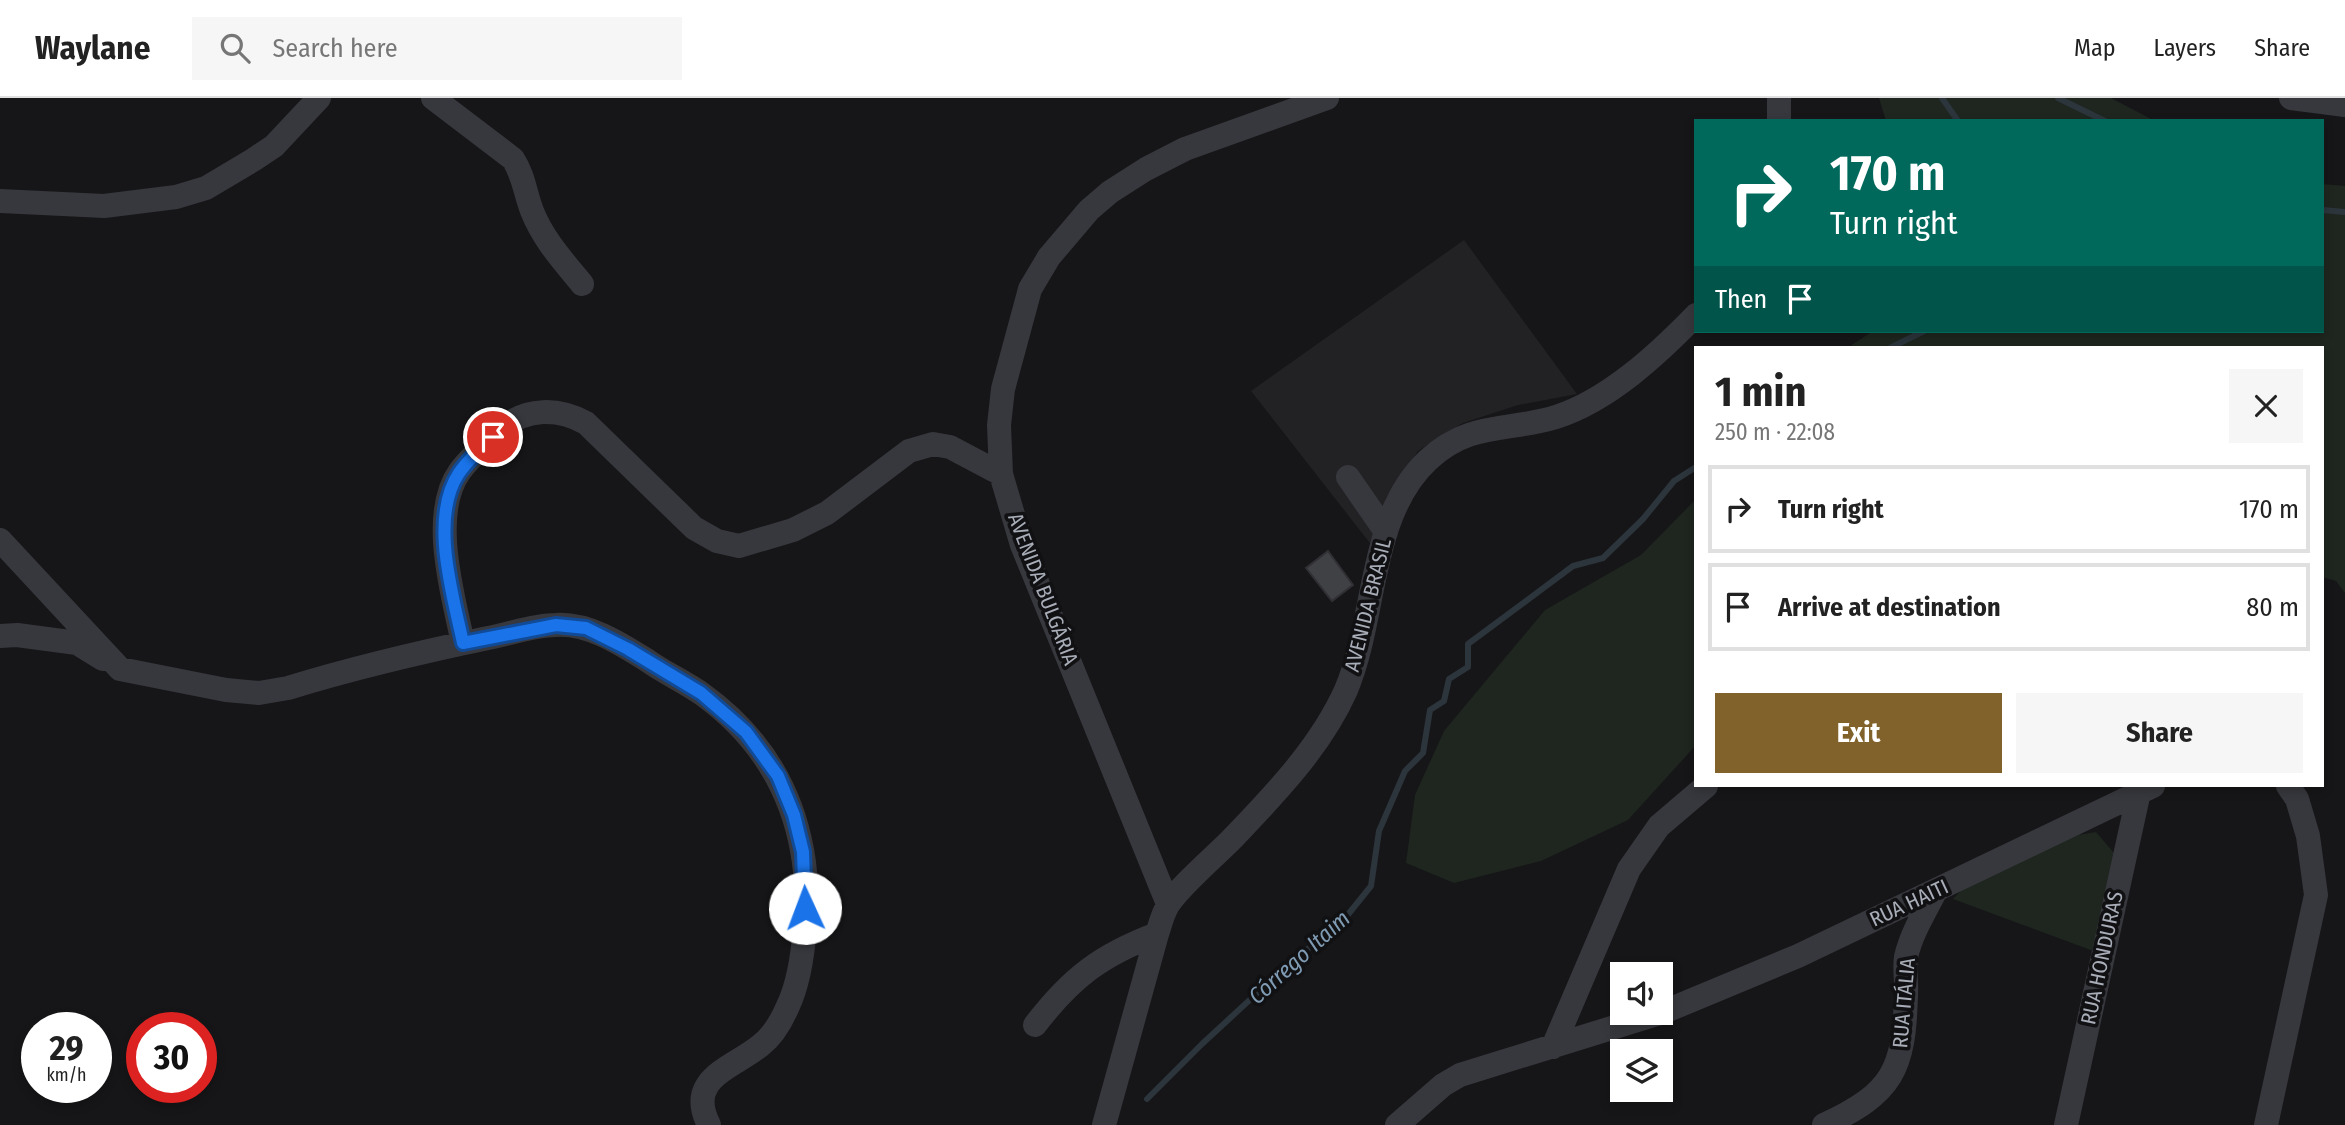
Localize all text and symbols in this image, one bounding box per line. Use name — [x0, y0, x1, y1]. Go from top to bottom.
search box — [192, 17, 682, 80]
text: Waylane — [35, 28, 150, 68]
icon: search — [216, 29, 254, 67]
text: Search here — [272, 33, 398, 64]
text: Map — [2074, 34, 2116, 62]
text: Layers — [2154, 34, 2216, 62]
text: Share — [2254, 34, 2310, 62]
text: 170 m — [1830, 144, 1946, 203]
icon: right — [1715, 147, 1806, 238]
text: Turn right — [1830, 204, 1957, 242]
icon: arrive — [1781, 280, 1819, 318]
text: Then — [1715, 284, 1767, 315]
text: 1 min — [1715, 367, 1806, 417]
button: close — [2229, 369, 2303, 443]
pin — [463, 407, 523, 467]
icon: arrive — [474, 418, 512, 456]
text: 250 m · 22:08 — [1715, 418, 1835, 446]
icon: right — [1719, 490, 1757, 528]
text: Turn right — [1778, 494, 1884, 525]
text: 170 m — [2239, 494, 2299, 525]
street label: AVENIDA BULGÁRIA — [1002, 509, 1084, 669]
street label: AVENIDA BRASIL — [1339, 535, 1397, 674]
icon: arrive — [1719, 588, 1757, 626]
text: Arrive at destination — [1778, 592, 2001, 623]
text: 80 m — [2246, 592, 2299, 623]
button: Exit — [1715, 693, 2002, 773]
button: Share — [2016, 693, 2303, 773]
position arrow — [768, 871, 842, 945]
street label: RUA HAITI — [1865, 873, 1953, 933]
street label: RUA HONDURAS — [2075, 889, 2129, 1027]
water label: Córrego Itaim — [1242, 904, 1356, 1010]
street label: RUA ITÁLIA — [1887, 957, 1921, 1049]
map controls — [1610, 962, 1673, 1102]
button: sound — [1610, 962, 1673, 1025]
speed limit sign: 30 — [126, 1012, 217, 1103]
text: 29 — [49, 1027, 84, 1069]
button: layers — [1610, 1039, 1673, 1102]
text: km/h — [46, 1064, 87, 1086]

